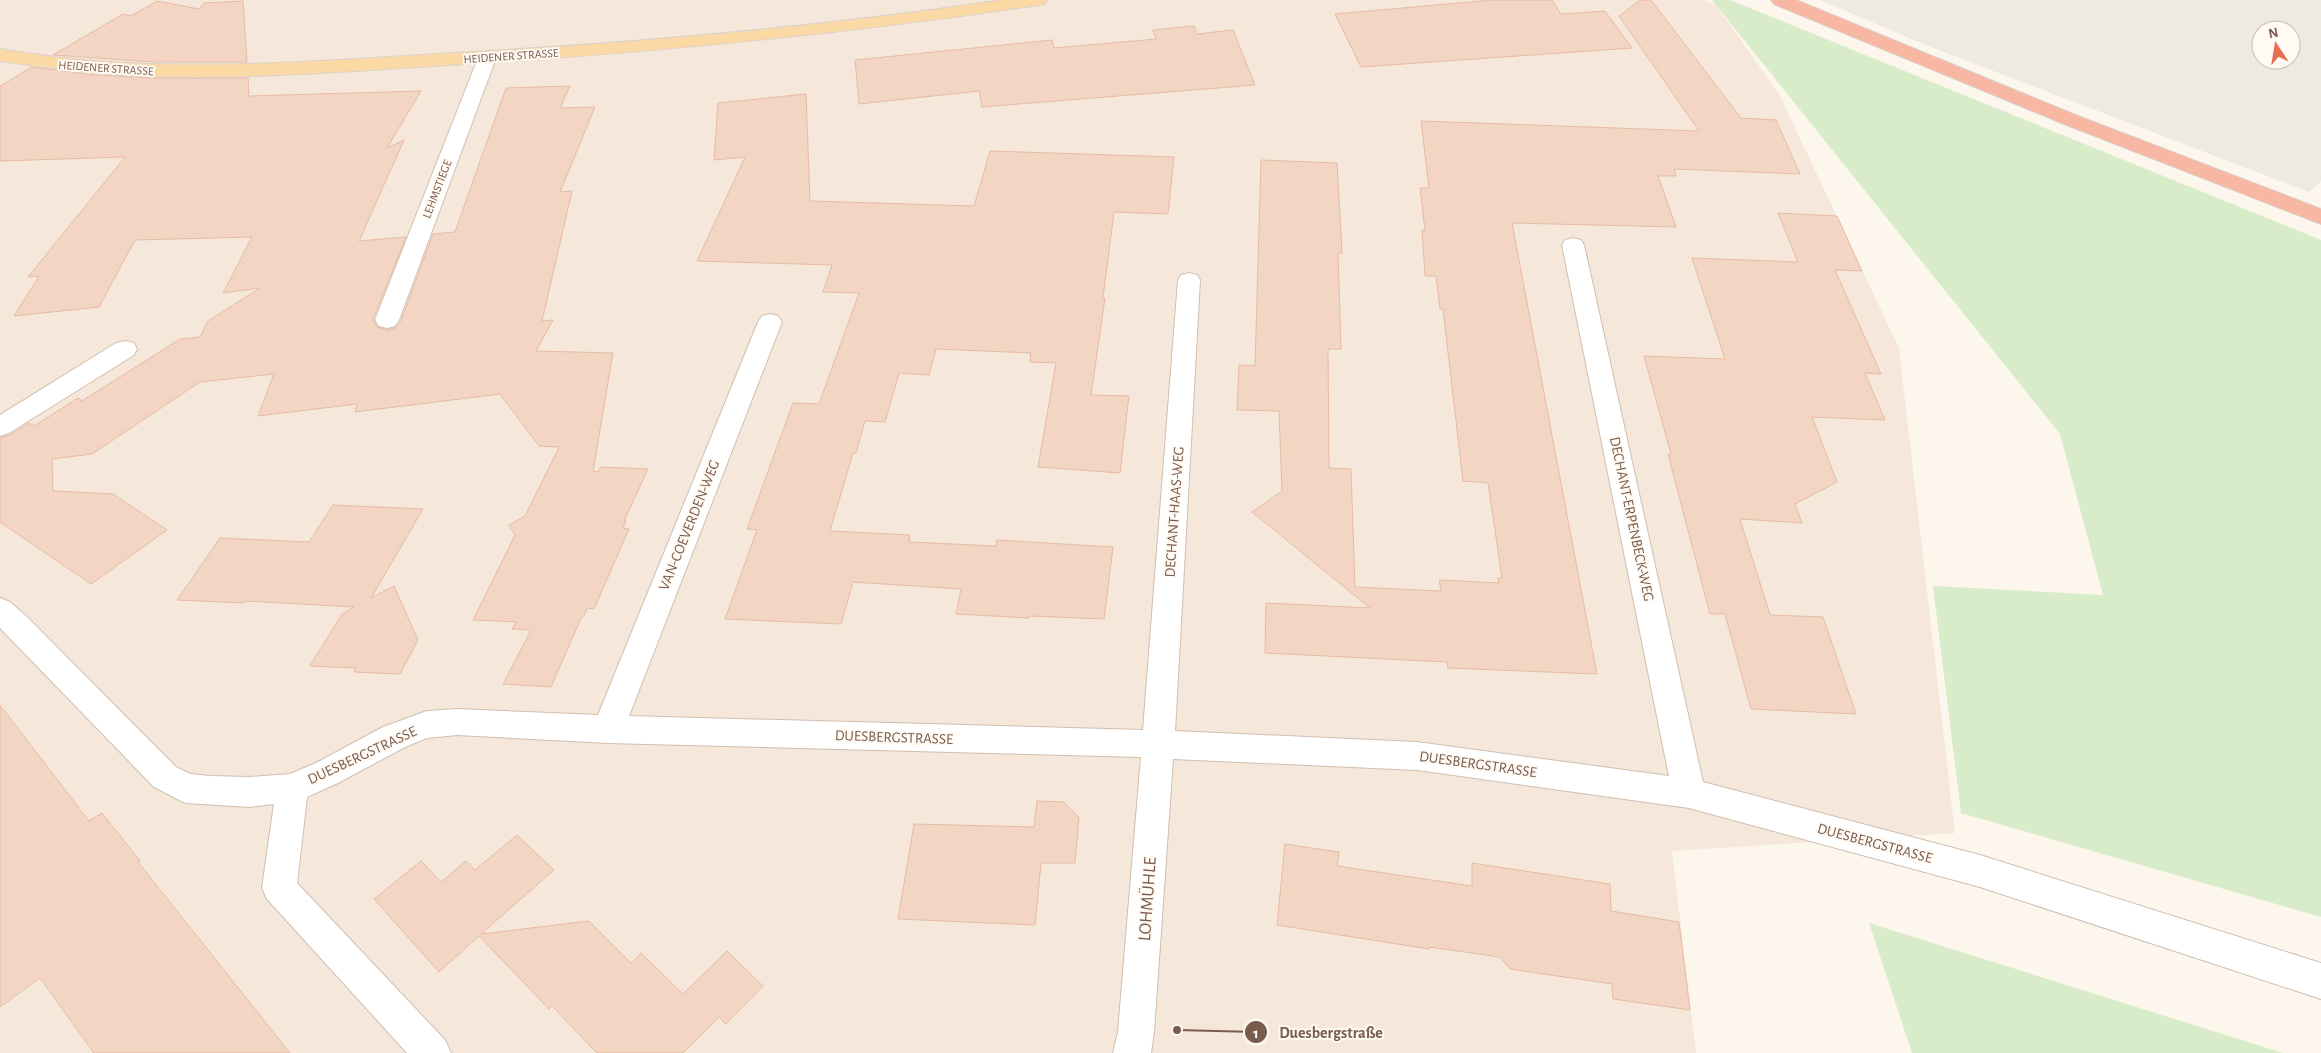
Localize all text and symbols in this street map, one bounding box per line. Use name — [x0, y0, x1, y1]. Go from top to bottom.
north arrow — [2251, 20, 2301, 70]
text: N — [2267, 25, 2280, 41]
street label: HEIDENER STRASSE — [463, 47, 559, 65]
street label: HEIDENER STRASSE — [58, 59, 154, 77]
street label: LEHMSTIEGE — [420, 158, 454, 220]
street label: DECHANT-ERPENBECK-WEG — [1607, 436, 1656, 603]
street label: DECHANT-HAAS-WEG — [1162, 446, 1187, 578]
street label: VAN-COEVERDEN-WEG — [656, 458, 722, 593]
street label: DUESBERGSTRASSE — [305, 724, 419, 787]
street label: DUESBERGSTRASSE — [835, 728, 953, 747]
street label: DUESBERGSTRASSE — [1418, 749, 1538, 780]
street label: DUESBERGSTRASSE — [1816, 821, 1934, 866]
street label: LOHMÜHLE — [1134, 856, 1160, 942]
callout: Duesbergstraße — [1244, 1017, 1392, 1048]
text: Duesbergstraße — [1279, 1025, 1383, 1041]
text: 1 — [1253, 1026, 1259, 1041]

